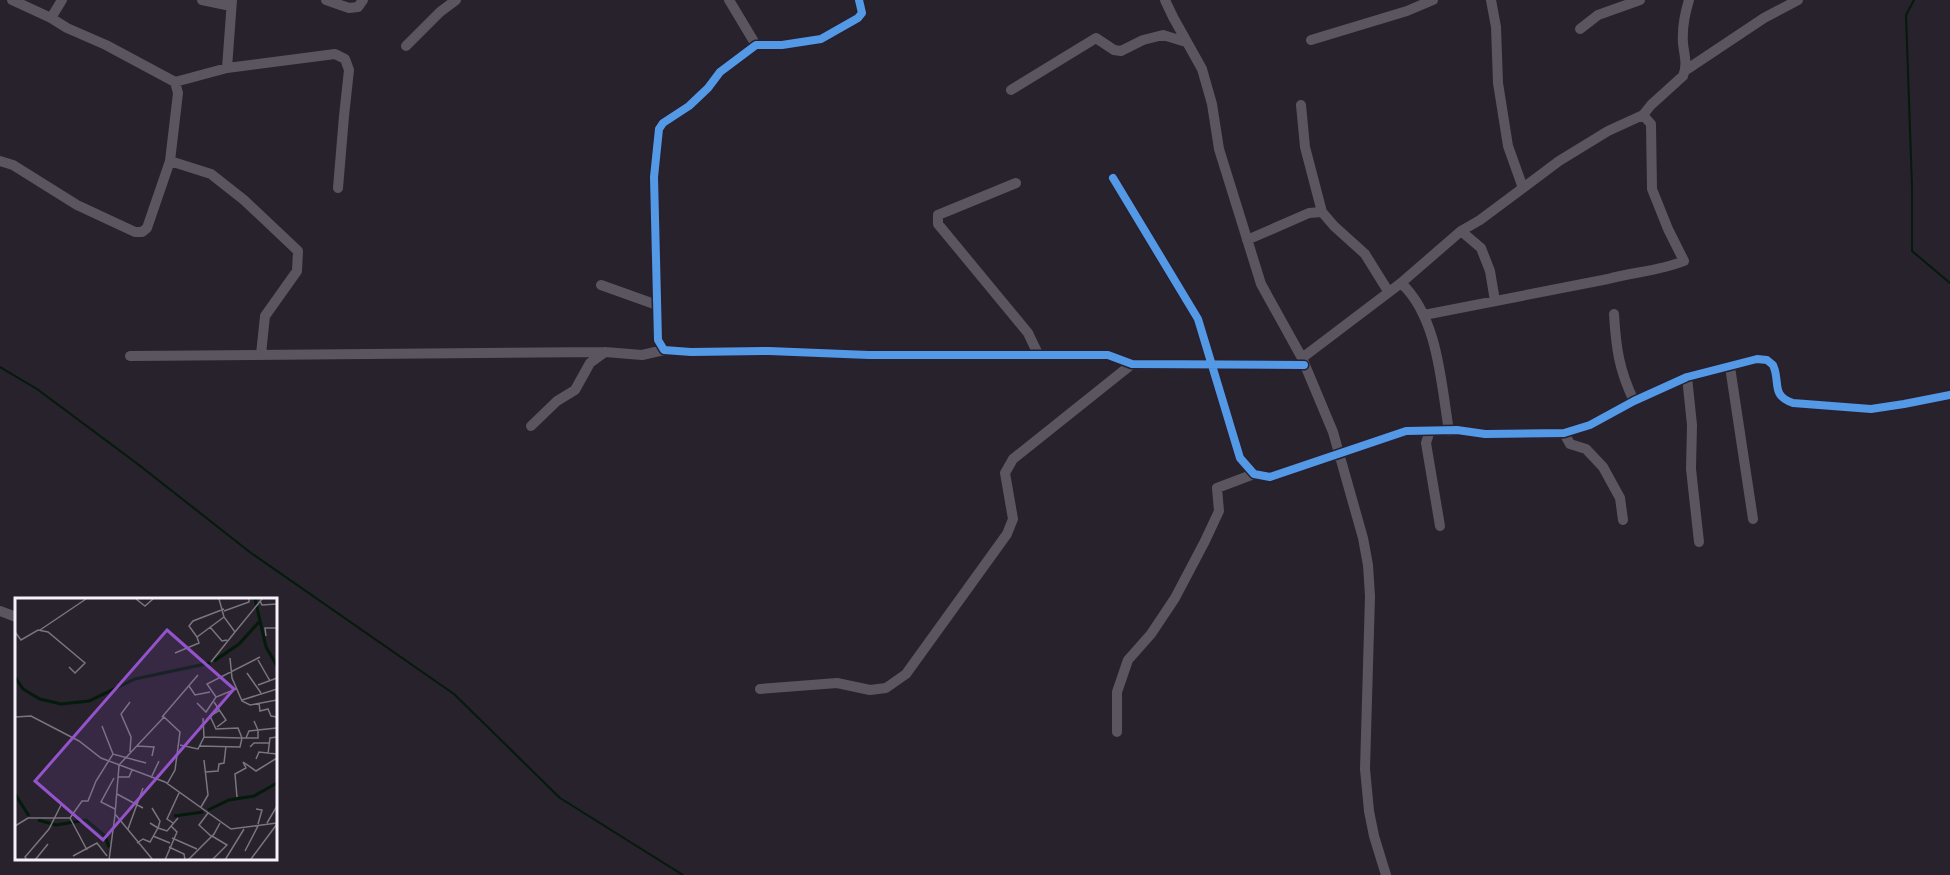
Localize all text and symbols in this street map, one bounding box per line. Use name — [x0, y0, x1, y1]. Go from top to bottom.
inset map — [15, 598, 278, 860]

